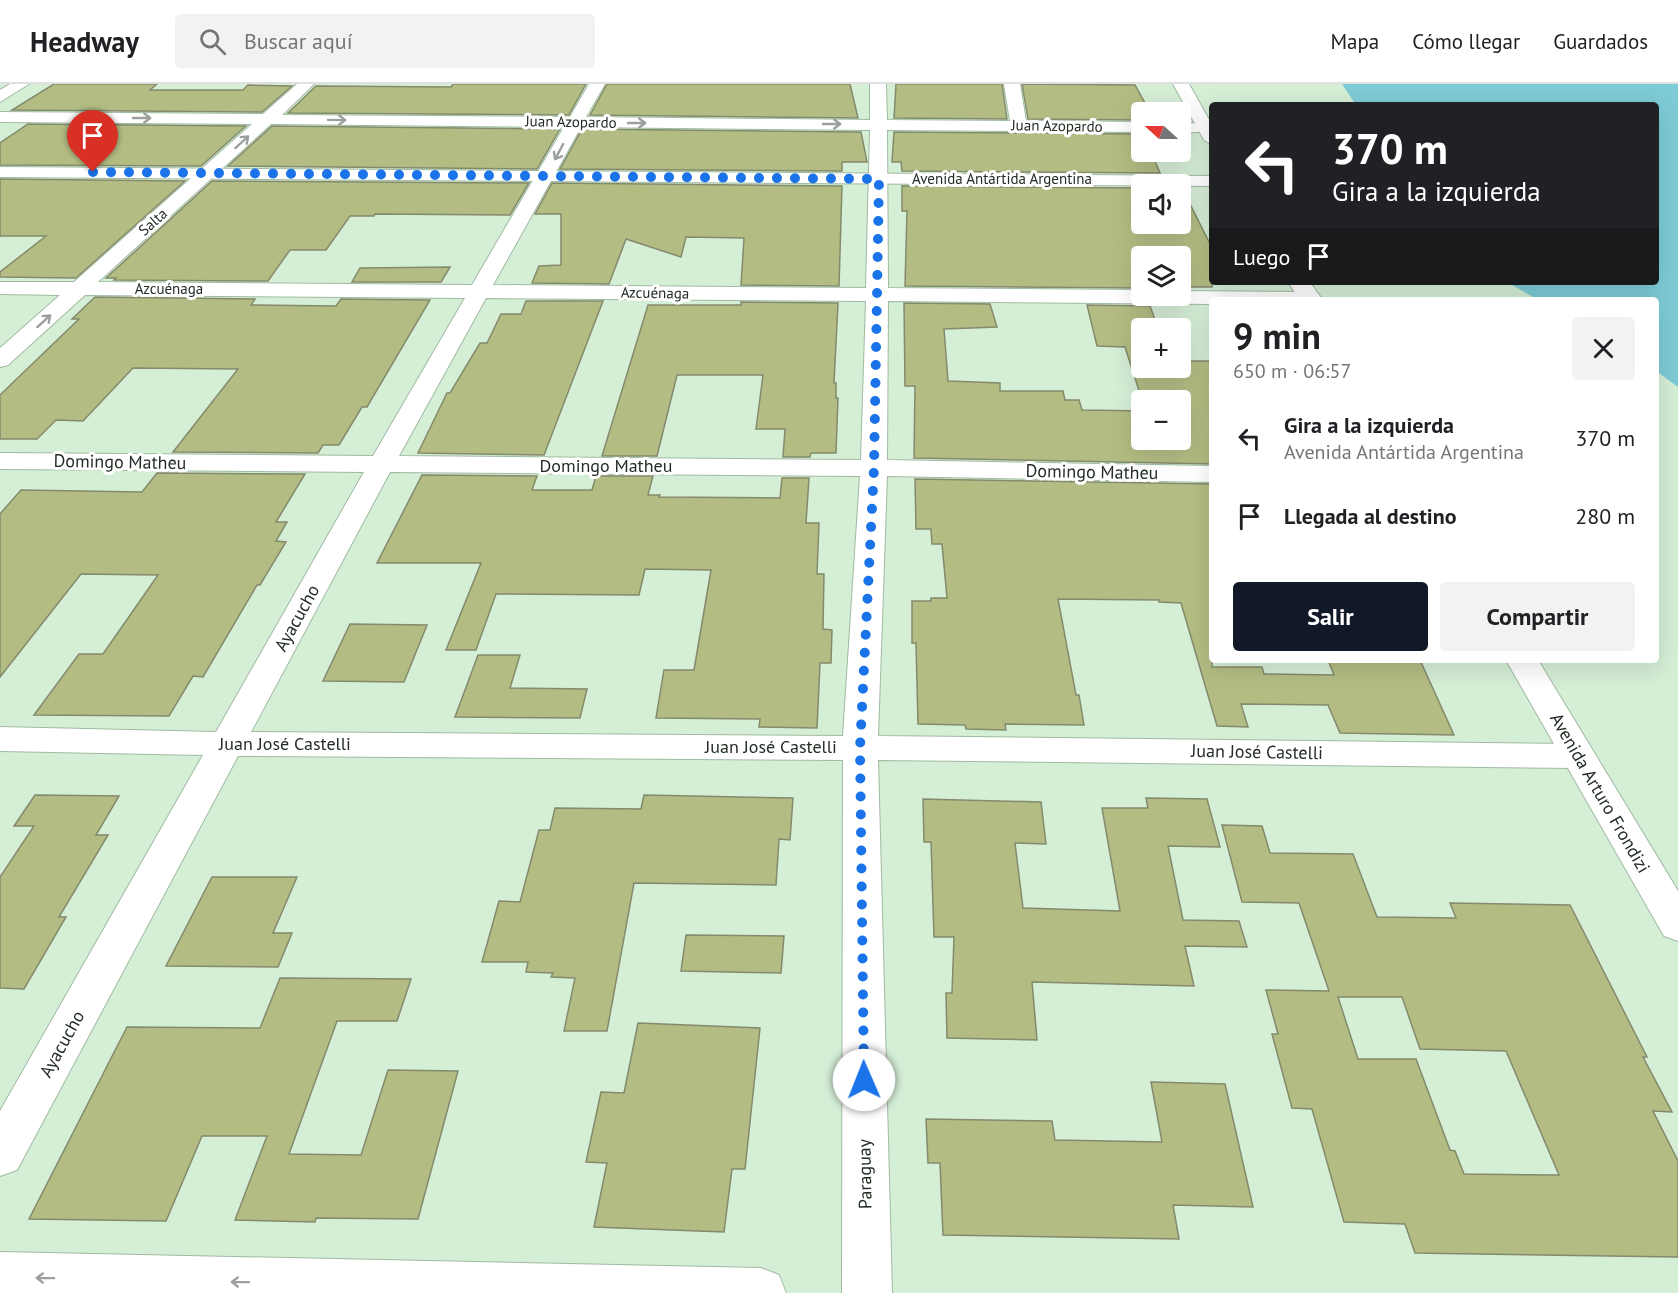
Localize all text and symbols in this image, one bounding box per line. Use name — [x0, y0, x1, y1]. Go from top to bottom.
search box — [175, 14, 595, 68]
text: Headway — [30, 23, 139, 60]
icon: search — [196, 25, 229, 58]
text: Buscar aquí — [244, 27, 353, 55]
text: Mapa — [1330, 28, 1379, 55]
text: Cómo llegar — [1412, 28, 1520, 55]
text: Guardados — [1553, 28, 1648, 55]
north arrow — [1131, 102, 1191, 162]
map controls — [1131, 102, 1191, 450]
pin — [67, 110, 118, 172]
street label: Juan Azopardo — [524, 111, 617, 132]
one-way arrow — [132, 113, 152, 124]
one-way arrow — [327, 114, 347, 126]
street label: Juan Azopardo — [1010, 115, 1103, 136]
one-way arrow — [627, 117, 647, 128]
one-way arrow — [822, 118, 842, 130]
icon: arrive — [76, 119, 109, 152]
text: 370 m — [1332, 121, 1448, 176]
icon: left — [1233, 126, 1311, 204]
one-way arrow — [234, 135, 249, 149]
one-way arrow — [553, 143, 565, 160]
street label: Avenida Antártida Argentina — [912, 169, 1092, 188]
button: sound — [1131, 174, 1191, 234]
text: Gira a la izquierda — [1332, 174, 1541, 208]
street label: Salta — [134, 204, 171, 239]
icon: arrive — [1302, 240, 1335, 273]
text: Luego — [1233, 243, 1290, 271]
button: layers — [1131, 246, 1191, 306]
street label: Azcuénaga — [135, 279, 203, 298]
street label: Azcuénaga — [621, 282, 689, 303]
text: 9 min — [1233, 312, 1321, 359]
one-way arrow — [36, 314, 51, 328]
button: close — [1572, 317, 1635, 380]
button: + — [1131, 318, 1191, 378]
text: 650 m · 06:57 — [1233, 358, 1351, 384]
button: − — [1131, 390, 1191, 450]
text: Gira a la izquierda — [1284, 411, 1454, 439]
icon: left — [1233, 422, 1266, 455]
text: 370 m — [1575, 424, 1635, 452]
text: Avenida Antártida Argentina — [1284, 439, 1524, 465]
street label: Domingo Matheu — [53, 449, 187, 474]
street label: Domingo Matheu — [540, 454, 672, 477]
street label: Domingo Matheu — [1025, 459, 1159, 484]
icon: arrive — [1233, 500, 1266, 533]
text: Llegada al destino — [1284, 502, 1457, 530]
text: 280 m — [1575, 502, 1635, 530]
street label: Ayacucho — [269, 580, 324, 655]
button: Salir — [1233, 582, 1428, 651]
button: Compartir — [1440, 582, 1635, 651]
street label: Avenida Arturo Frondizi — [1545, 709, 1656, 877]
street label: Juan José Castelli — [218, 732, 351, 755]
street label: Juan José Castelli — [704, 735, 837, 758]
street label: Juan José Castelli — [1190, 739, 1323, 764]
street label: Ayacucho — [34, 1006, 89, 1081]
position arrow — [832, 1048, 896, 1112]
street label: Paraguay — [852, 1138, 877, 1209]
one-way arrow — [36, 1272, 56, 1284]
one-way arrow — [231, 1276, 251, 1288]

